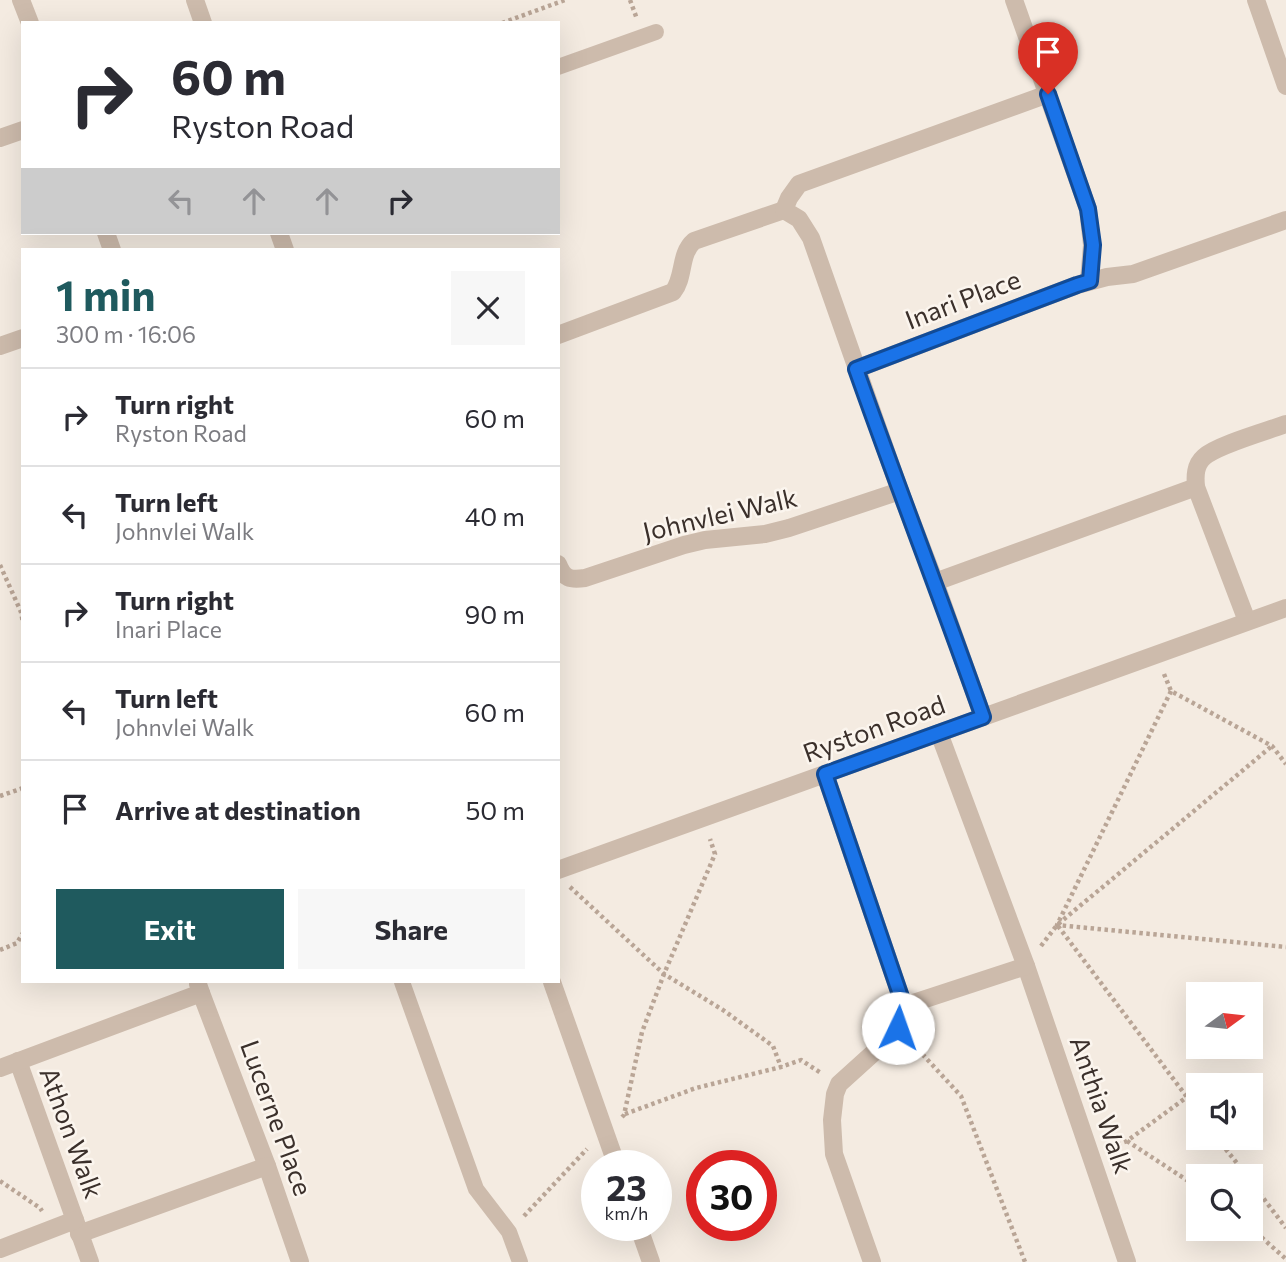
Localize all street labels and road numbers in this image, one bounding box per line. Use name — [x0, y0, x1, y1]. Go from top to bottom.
street label: Inari Place — [900, 262, 1024, 335]
street label: Johnvlei Walk — [640, 481, 800, 546]
street label: Ryston Road — [798, 688, 949, 768]
street label: Anthia Walk — [1064, 1032, 1140, 1177]
street label: Lucerne Place — [235, 1036, 320, 1199]
street label: Athon Walk — [34, 1063, 110, 1202]

